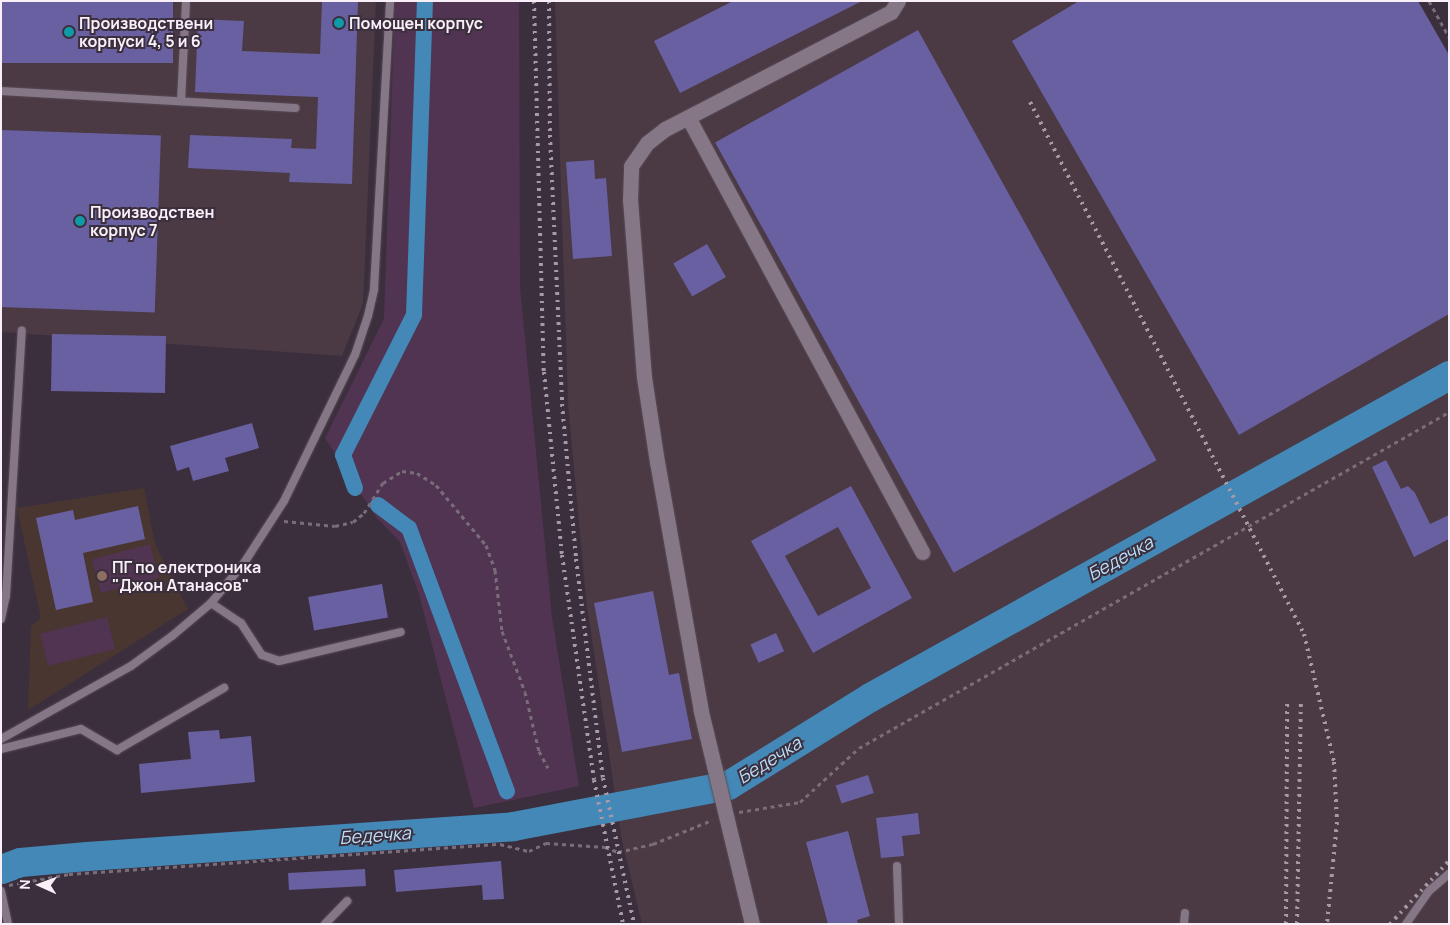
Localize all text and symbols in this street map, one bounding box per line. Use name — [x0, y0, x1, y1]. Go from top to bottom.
place label: Производствени корпуси 4, 5 и 6 — [79, 13, 213, 51]
place label: Помощен корпус — [349, 13, 483, 33]
marker: Помощен корпус — [333, 17, 345, 29]
marker: Производствени корпуси 4, 5 и 6 — [63, 26, 75, 38]
place label: Производствeн корпус 7 — [90, 202, 215, 240]
marker: Производствeн корпус 7 — [74, 215, 86, 227]
water label: Бедечка — [1084, 531, 1156, 585]
place label: ПГ по електроника "Джон Атанасов" — [112, 557, 262, 595]
marker: ПГ по електроника "Джон Атанасов" — [96, 570, 108, 582]
water label: Бедечка — [733, 732, 805, 788]
water label: Бедечка — [339, 822, 411, 848]
north arrow — [15, 860, 65, 910]
text: N — [15, 879, 34, 890]

